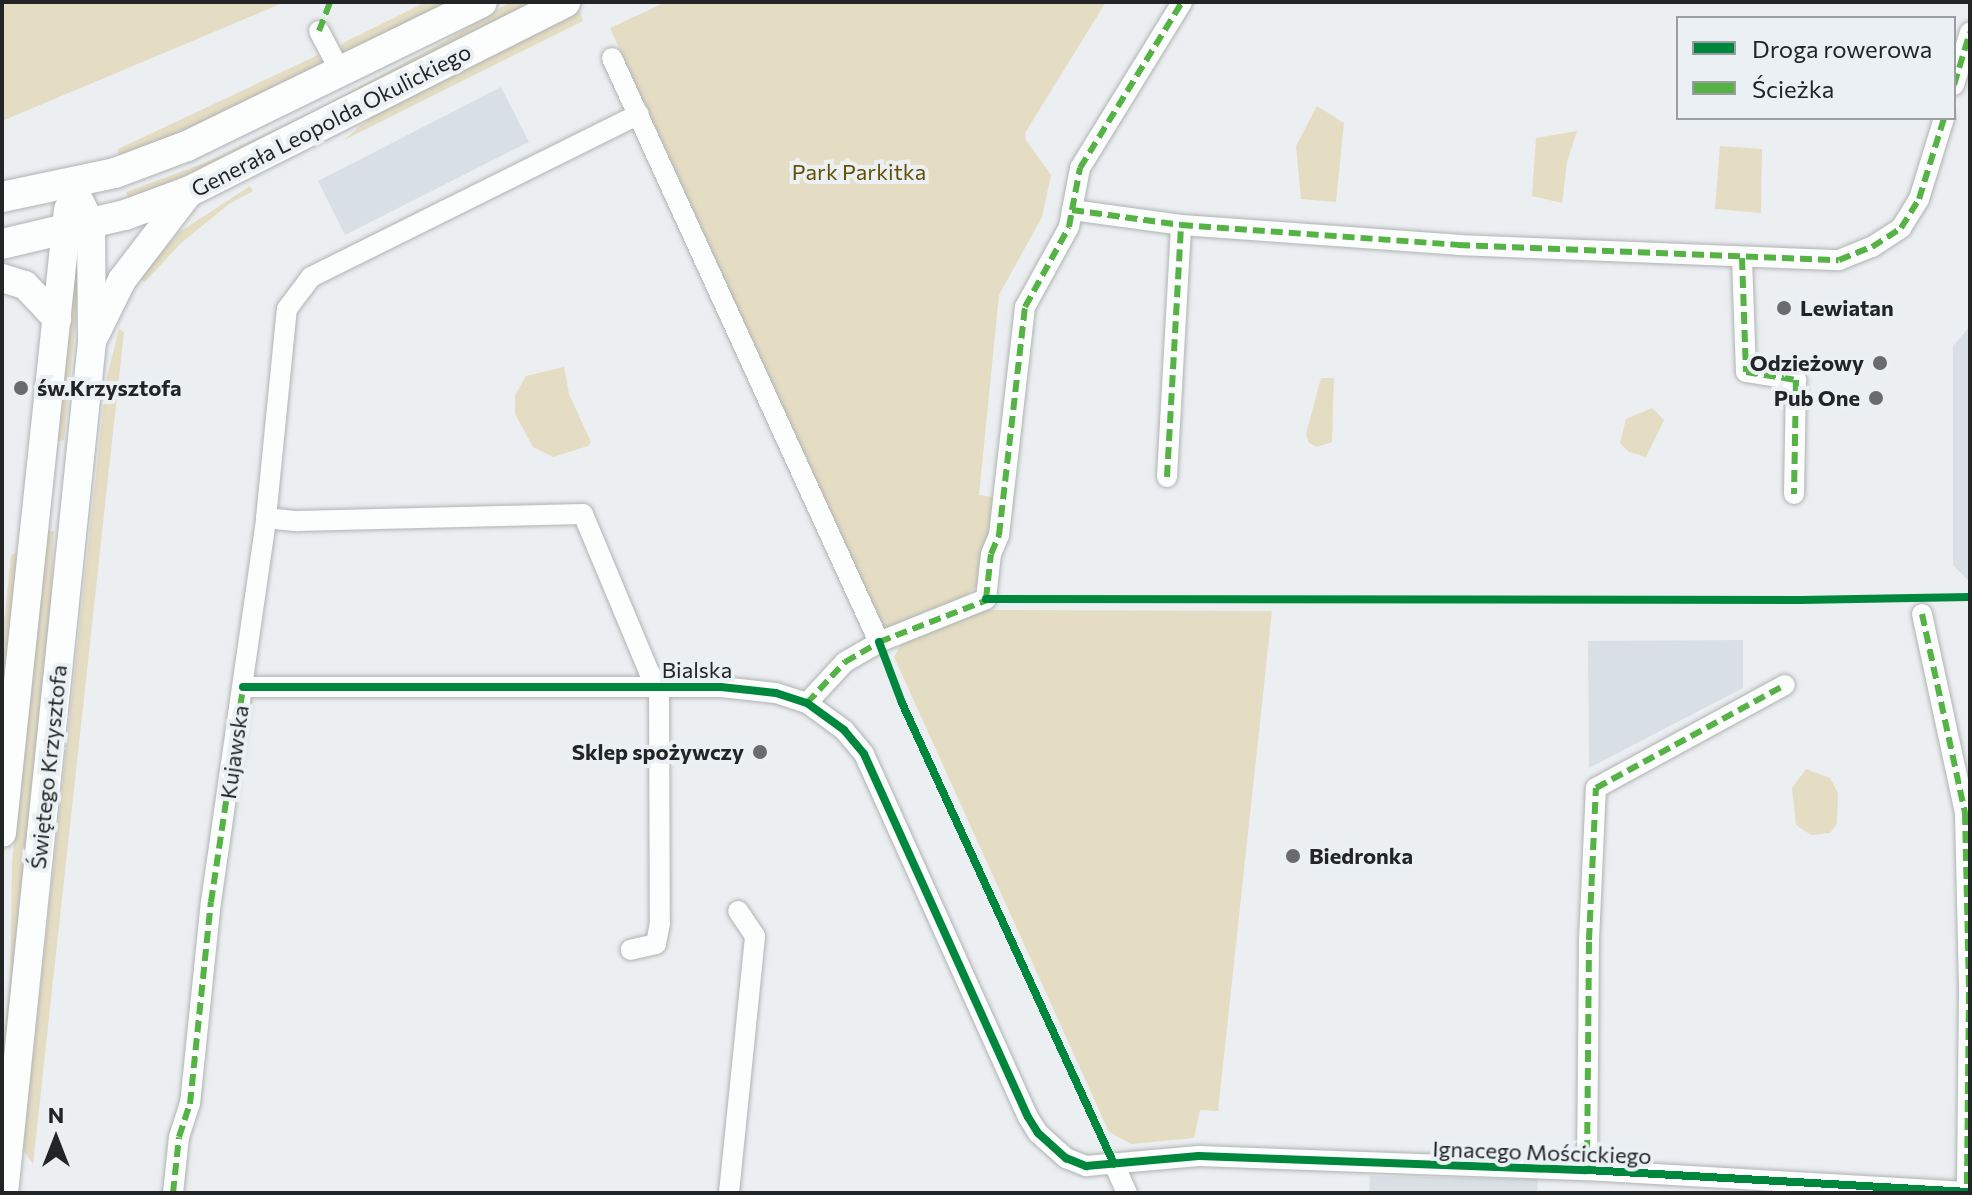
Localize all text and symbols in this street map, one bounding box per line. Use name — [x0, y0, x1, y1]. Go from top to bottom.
legend — [1676, 16, 1956, 120]
text: Droga rowerowa — [1752, 34, 1932, 63]
street label: Generała Leopolda Okulickiego — [187, 38, 475, 202]
text: Ścieżka — [1752, 74, 1834, 103]
park label: Park Parkitka — [792, 159, 926, 185]
place label: Lewiatan — [1800, 295, 1894, 321]
marker: Lewiatan — [1775, 299, 1793, 317]
place label: Odzieżowy — [1750, 350, 1864, 376]
marker: Odzieżowy — [1871, 354, 1889, 372]
place label: św.Krzysztofa — [37, 375, 182, 401]
marker: św.Krzysztofa — [12, 379, 30, 397]
place label: Pub One — [1774, 385, 1860, 411]
marker: Pub One — [1867, 389, 1885, 407]
street label: Bialska — [662, 657, 732, 683]
street label: Świętego Krzysztofa — [24, 664, 72, 870]
street label: Kujawska — [214, 703, 254, 801]
place label: Sklep spożywczy — [572, 739, 744, 765]
marker: Sklep spożywczy — [751, 743, 769, 761]
place label: Biedronka — [1309, 843, 1413, 869]
marker: Biedronka — [1284, 847, 1302, 865]
north arrow — [16, 1099, 96, 1179]
text: N — [48, 1101, 64, 1128]
street label: Ignacego Mościckiego — [1432, 1135, 1652, 1169]

